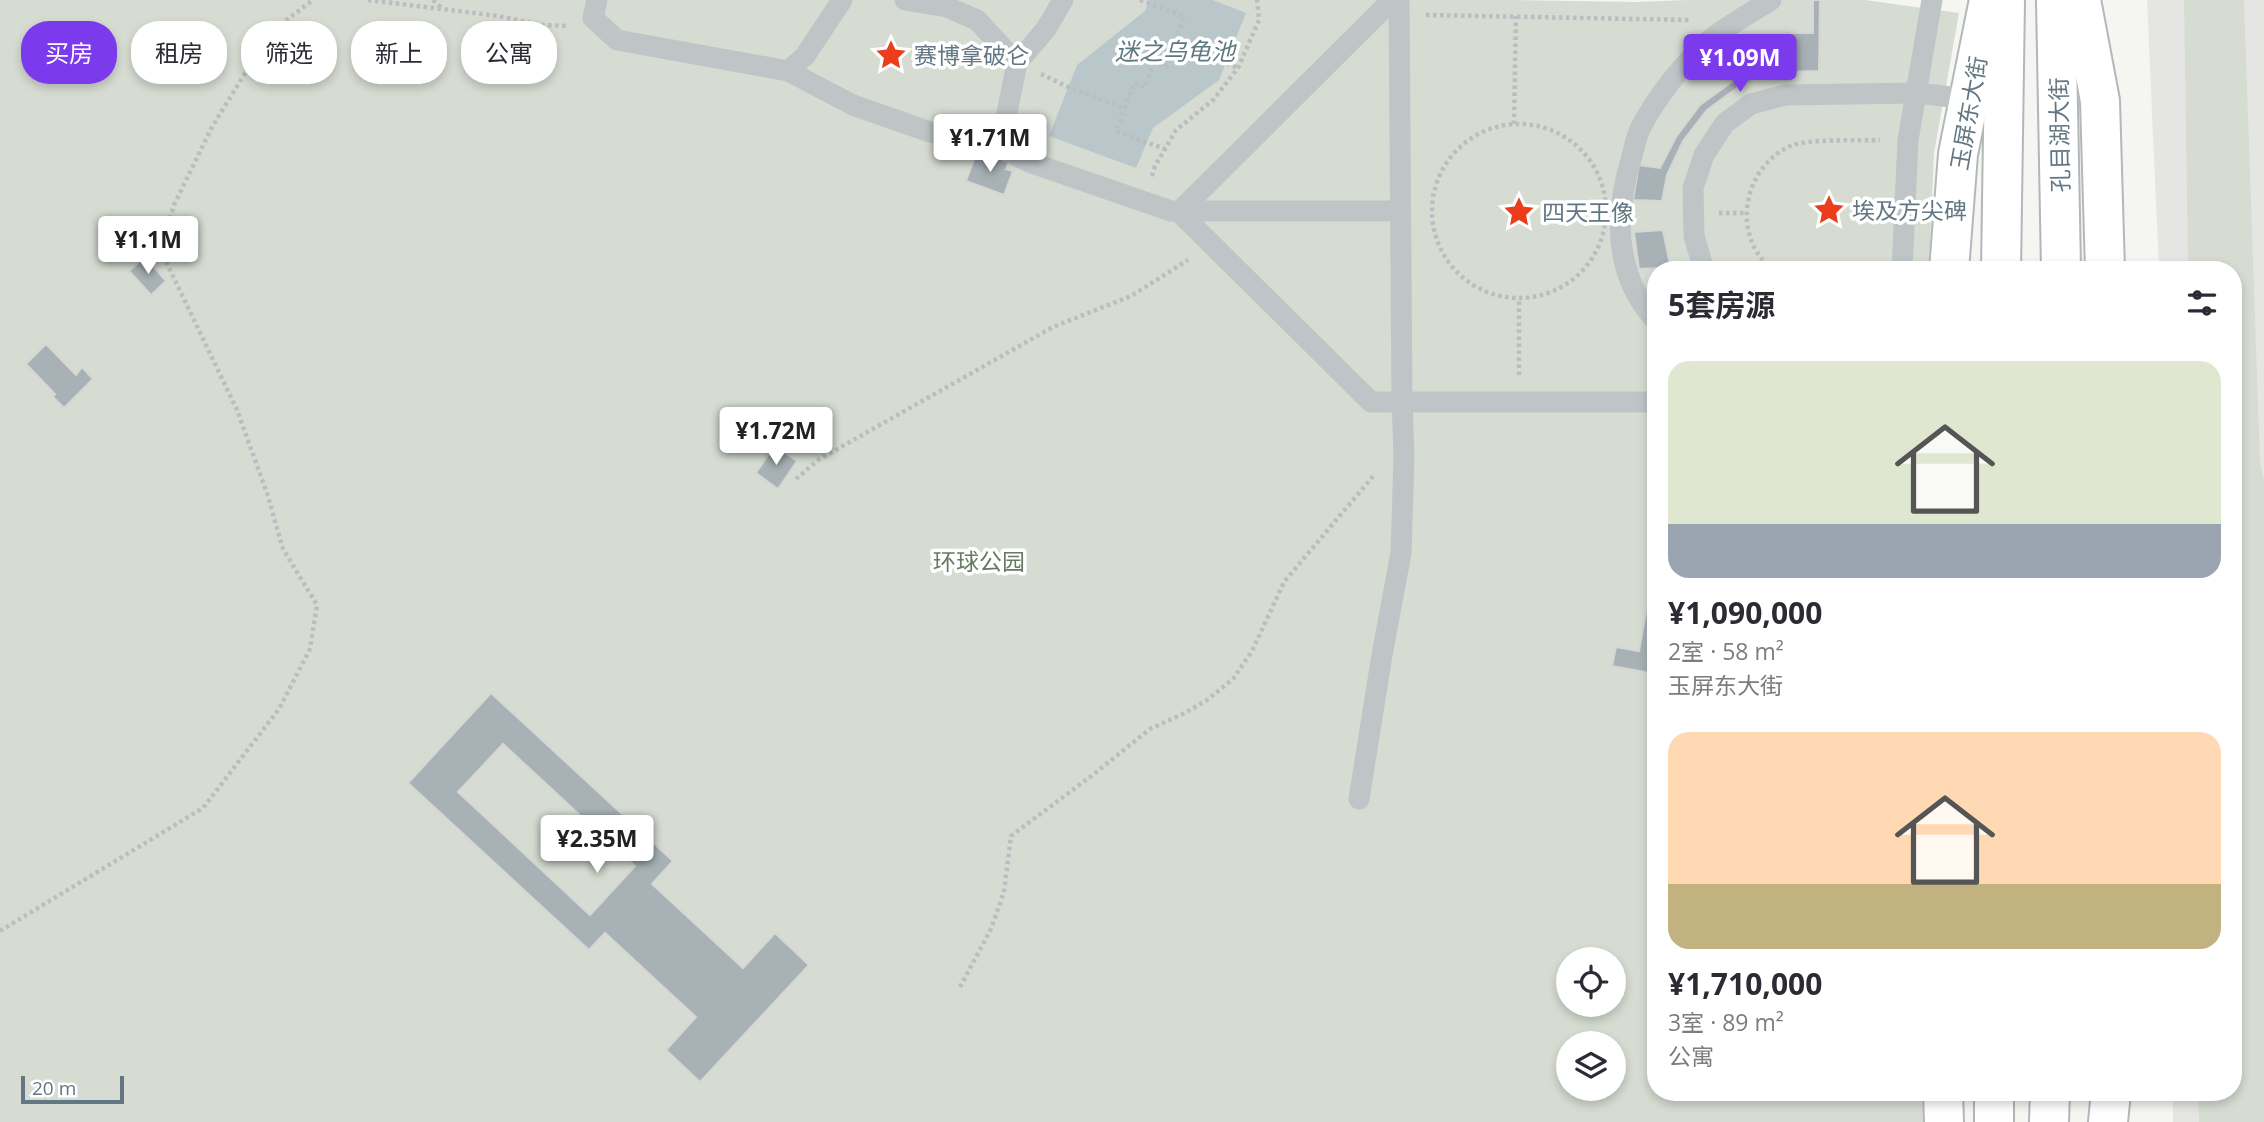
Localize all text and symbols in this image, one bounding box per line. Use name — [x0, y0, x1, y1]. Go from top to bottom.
chip: 买房 — [21, 21, 117, 84]
chip: 租房 — [131, 21, 227, 84]
chip: 筛选 — [241, 21, 337, 84]
chip: 新上 — [351, 21, 447, 84]
chip: 公寓 — [461, 21, 557, 84]
water label: 迷之乌龟池 — [1115, 34, 1237, 67]
pin: ¥1.09M — [1683, 34, 1797, 94]
place icon: 赛博拿破仑 — [874, 38, 908, 72]
place label: 赛博拿破仑 — [914, 39, 1029, 71]
text: ¥1.09M — [1700, 41, 1780, 73]
street label: 玉屏东大街 — [1942, 54, 1994, 172]
street label: 孔目湖大街 — [2042, 77, 2076, 193]
pin: ¥1.71M — [933, 114, 1047, 174]
text: ¥1.71M — [950, 121, 1030, 153]
place icon: 埃及方尖碑 — [1812, 193, 1846, 227]
place label: 埃及方尖碑 — [1852, 194, 1967, 226]
place icon: 四天王像 — [1502, 195, 1536, 229]
place label: 四天王像 — [1542, 196, 1634, 228]
pin: ¥1.1M — [99, 216, 197, 276]
text: ¥1.1M — [114, 223, 182, 255]
text: 5套房源 — [1668, 284, 1775, 325]
icon: filters — [2183, 284, 2221, 322]
icon: home — [1882, 406, 2008, 532]
pin: ¥1.72M — [719, 407, 833, 467]
text: ¥1.72M — [736, 414, 816, 446]
park label: 环球公园 — [933, 545, 1025, 577]
text: ¥1,090,000 — [1668, 592, 1822, 633]
text: 2室 · 58 m² — [1668, 635, 1784, 667]
text: 玉屏东大街 — [1668, 669, 1783, 701]
icon: home — [1882, 777, 2008, 903]
pin: ¥2.35M — [540, 816, 654, 875]
text: ¥2.35M — [557, 822, 637, 854]
map controls — [1556, 947, 1626, 1101]
button: locate — [1556, 947, 1626, 1017]
text: ¥1,710,000 — [1668, 963, 1822, 1004]
text: 3室 · 89 m² — [1668, 1006, 1784, 1038]
button: layers — [1556, 1031, 1626, 1101]
text: 公寓 — [1668, 1040, 1714, 1072]
scale bar — [21, 1073, 124, 1105]
text: 20 m — [32, 1075, 76, 1101]

